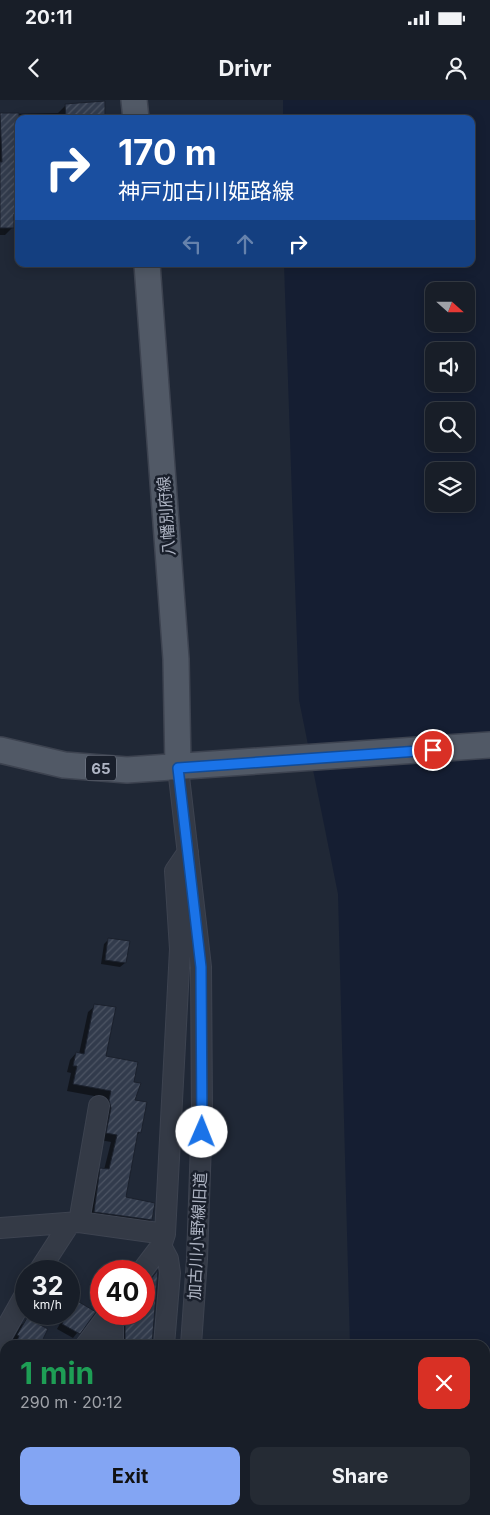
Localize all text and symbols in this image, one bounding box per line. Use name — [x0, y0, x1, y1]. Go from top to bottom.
text: 20:11 — [25, 6, 73, 29]
icon: back — [20, 54, 48, 82]
icon: person — [442, 54, 470, 82]
text: Drivr — [218, 55, 272, 81]
text: 170 m — [118, 131, 217, 173]
icon: right — [35, 135, 100, 200]
text: 神戸加古川姫路線 — [118, 178, 294, 204]
icon: left — [178, 230, 206, 258]
icon: ahead — [231, 230, 259, 258]
icon: right — [284, 230, 312, 258]
north arrow — [425, 282, 475, 332]
map controls — [425, 282, 475, 512]
button: sound — [425, 342, 475, 392]
button: search — [425, 402, 475, 452]
button: layers — [425, 462, 475, 512]
street label: 八幡別府線 — [153, 475, 179, 557]
pin — [412, 729, 454, 771]
icon: arrive — [419, 736, 447, 764]
road number: 65 — [86, 756, 116, 780]
position arrow — [175, 1105, 227, 1157]
street label: 加古川小野線旧道 — [184, 1172, 210, 1300]
speed limit sign: 40 — [90, 1260, 155, 1325]
text: 32 — [32, 1271, 63, 1301]
text: km/h — [33, 1297, 62, 1312]
text: 1 min — [20, 1355, 94, 1391]
button: close — [418, 1357, 470, 1409]
text: 290 m · 20:12 — [20, 1392, 123, 1412]
button: Exit — [20, 1447, 240, 1505]
button: Share — [250, 1447, 470, 1505]

